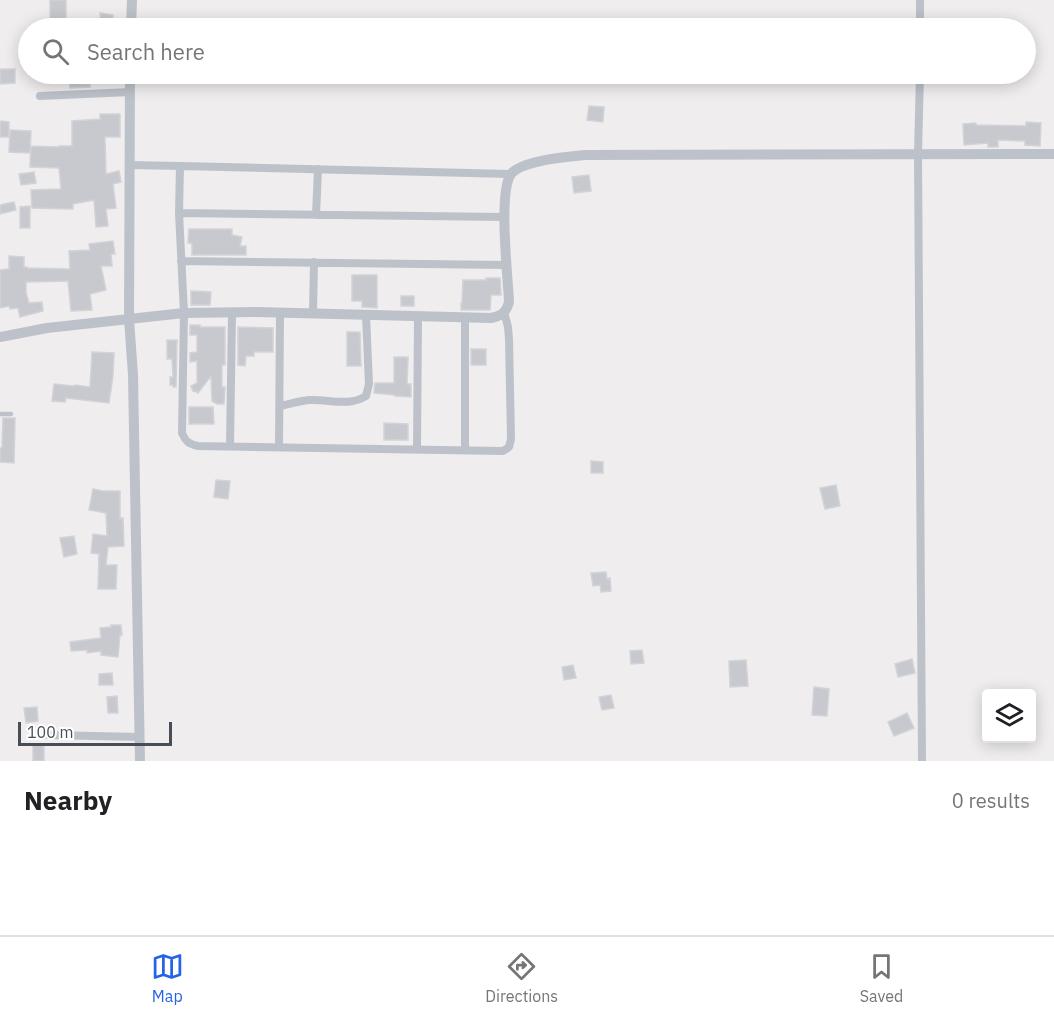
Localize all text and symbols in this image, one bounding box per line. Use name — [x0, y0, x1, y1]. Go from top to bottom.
search box — [18, 18, 1036, 84]
icon: search — [39, 35, 72, 68]
text: Search here — [87, 37, 205, 66]
map controls — [982, 689, 1036, 743]
button: layers — [982, 689, 1036, 743]
scale bar — [18, 719, 172, 746]
text: 100 m — [27, 722, 74, 742]
text: Nearby — [24, 783, 112, 817]
text: 0 results — [952, 787, 1030, 814]
tab: Map — [151, 950, 184, 1006]
tab: Directions — [485, 950, 558, 1006]
tab: Saved — [860, 950, 903, 1006]

